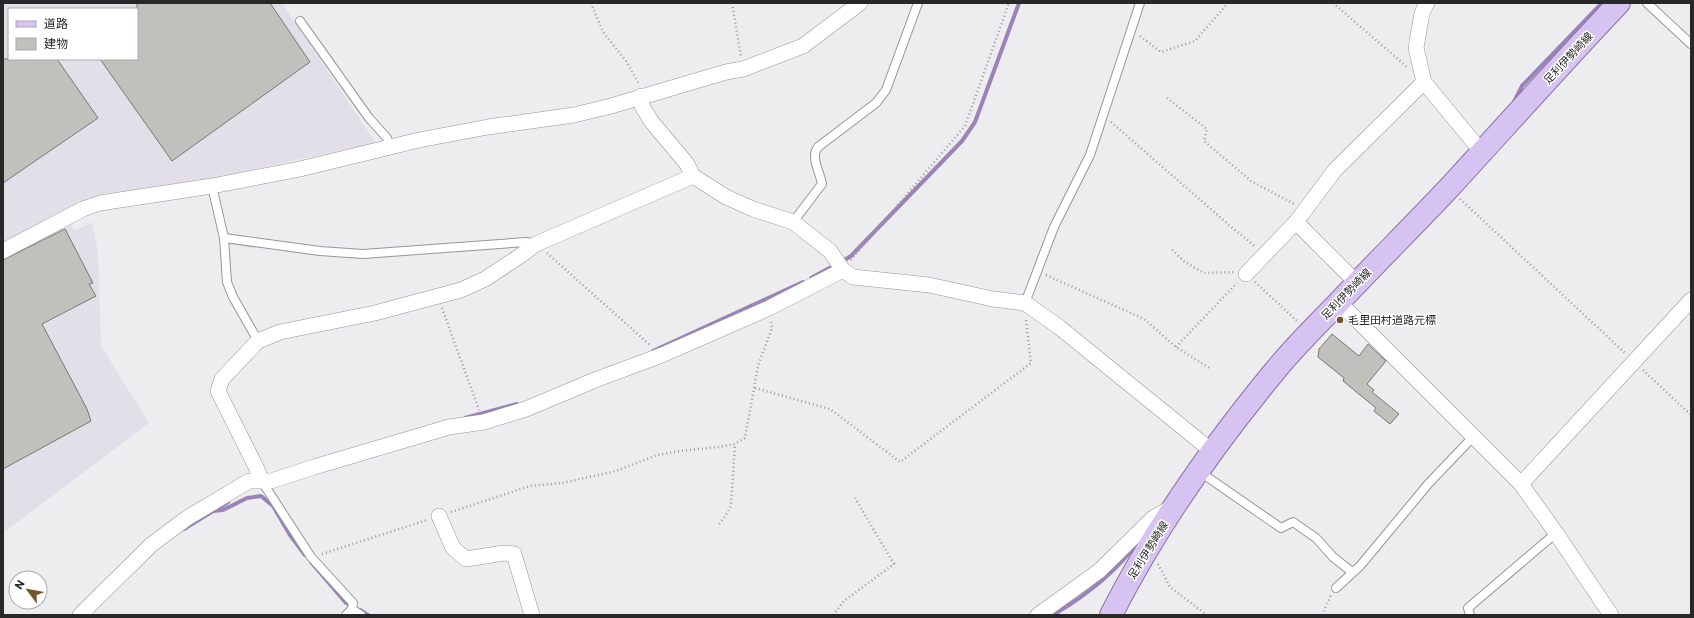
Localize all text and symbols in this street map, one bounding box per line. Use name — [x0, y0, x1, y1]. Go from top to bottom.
legend — [8, 8, 138, 60]
text: 道路 — [44, 16, 68, 30]
street label: 足利伊勢崎線 — [1540, 29, 1595, 86]
text: 建物 — [44, 36, 68, 50]
street label: 足利伊勢崎線 — [1318, 265, 1373, 322]
place label: 毛里田村道路元標 — [1348, 313, 1436, 326]
marker: 毛里田村道路元標 — [1335, 315, 1345, 325]
street label: 足利伊勢崎線 — [1125, 518, 1171, 581]
north arrow — [8, 570, 48, 610]
text: N — [11, 577, 27, 591]

